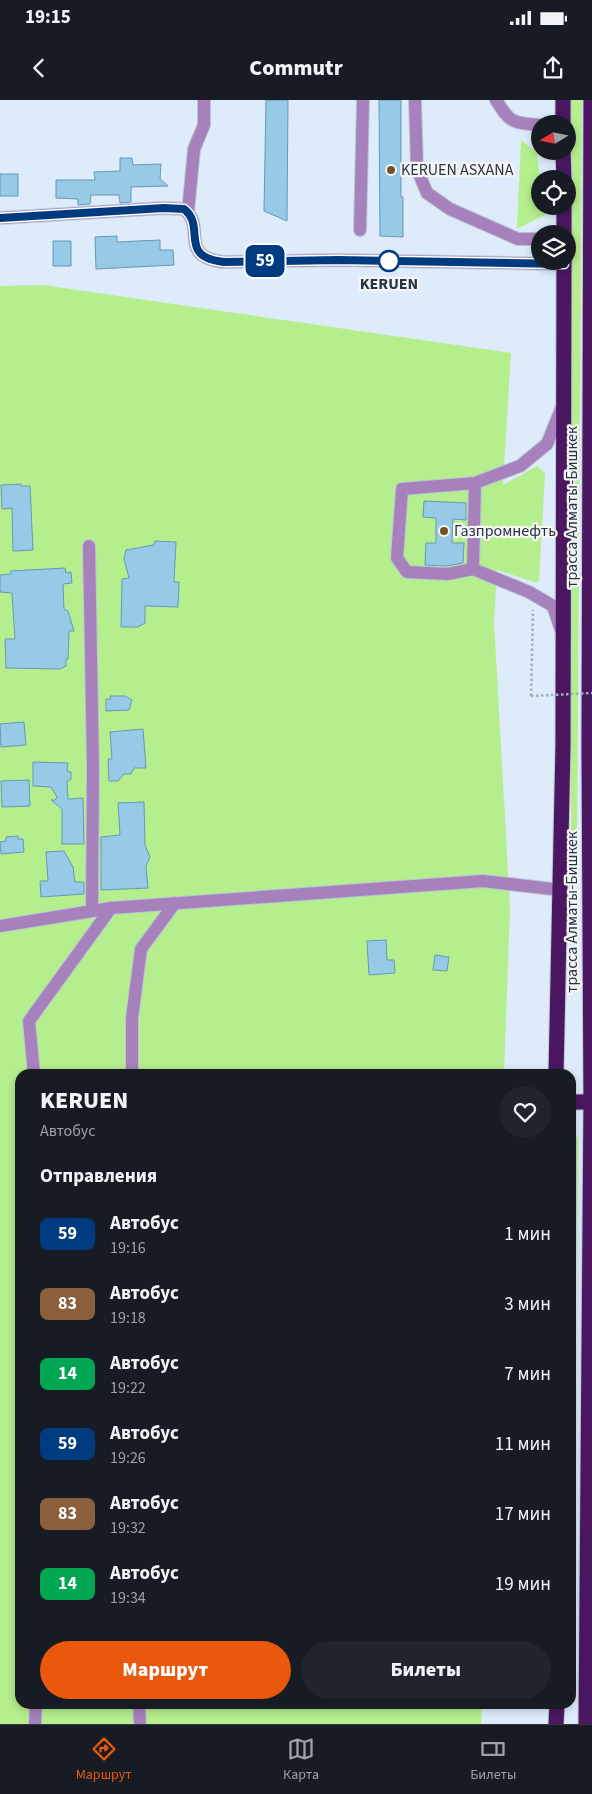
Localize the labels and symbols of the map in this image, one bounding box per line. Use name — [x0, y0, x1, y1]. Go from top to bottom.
north arrow — [531, 115, 576, 160]
place label: KERUEN ASXANA — [401, 159, 514, 181]
marker: KERUEN ASXANA — [385, 164, 397, 176]
line badge: 59 — [242, 245, 288, 277]
marker: KERUEN — [378, 250, 400, 272]
place label: KERUEN — [360, 273, 418, 295]
street label: трасса Алматы-Бишкек — [561, 426, 583, 588]
place label: Газпромнефть — [454, 520, 556, 542]
marker: Газпромнефть — [438, 525, 450, 537]
street label: трасса Алматы-Бишкек — [561, 831, 583, 993]

